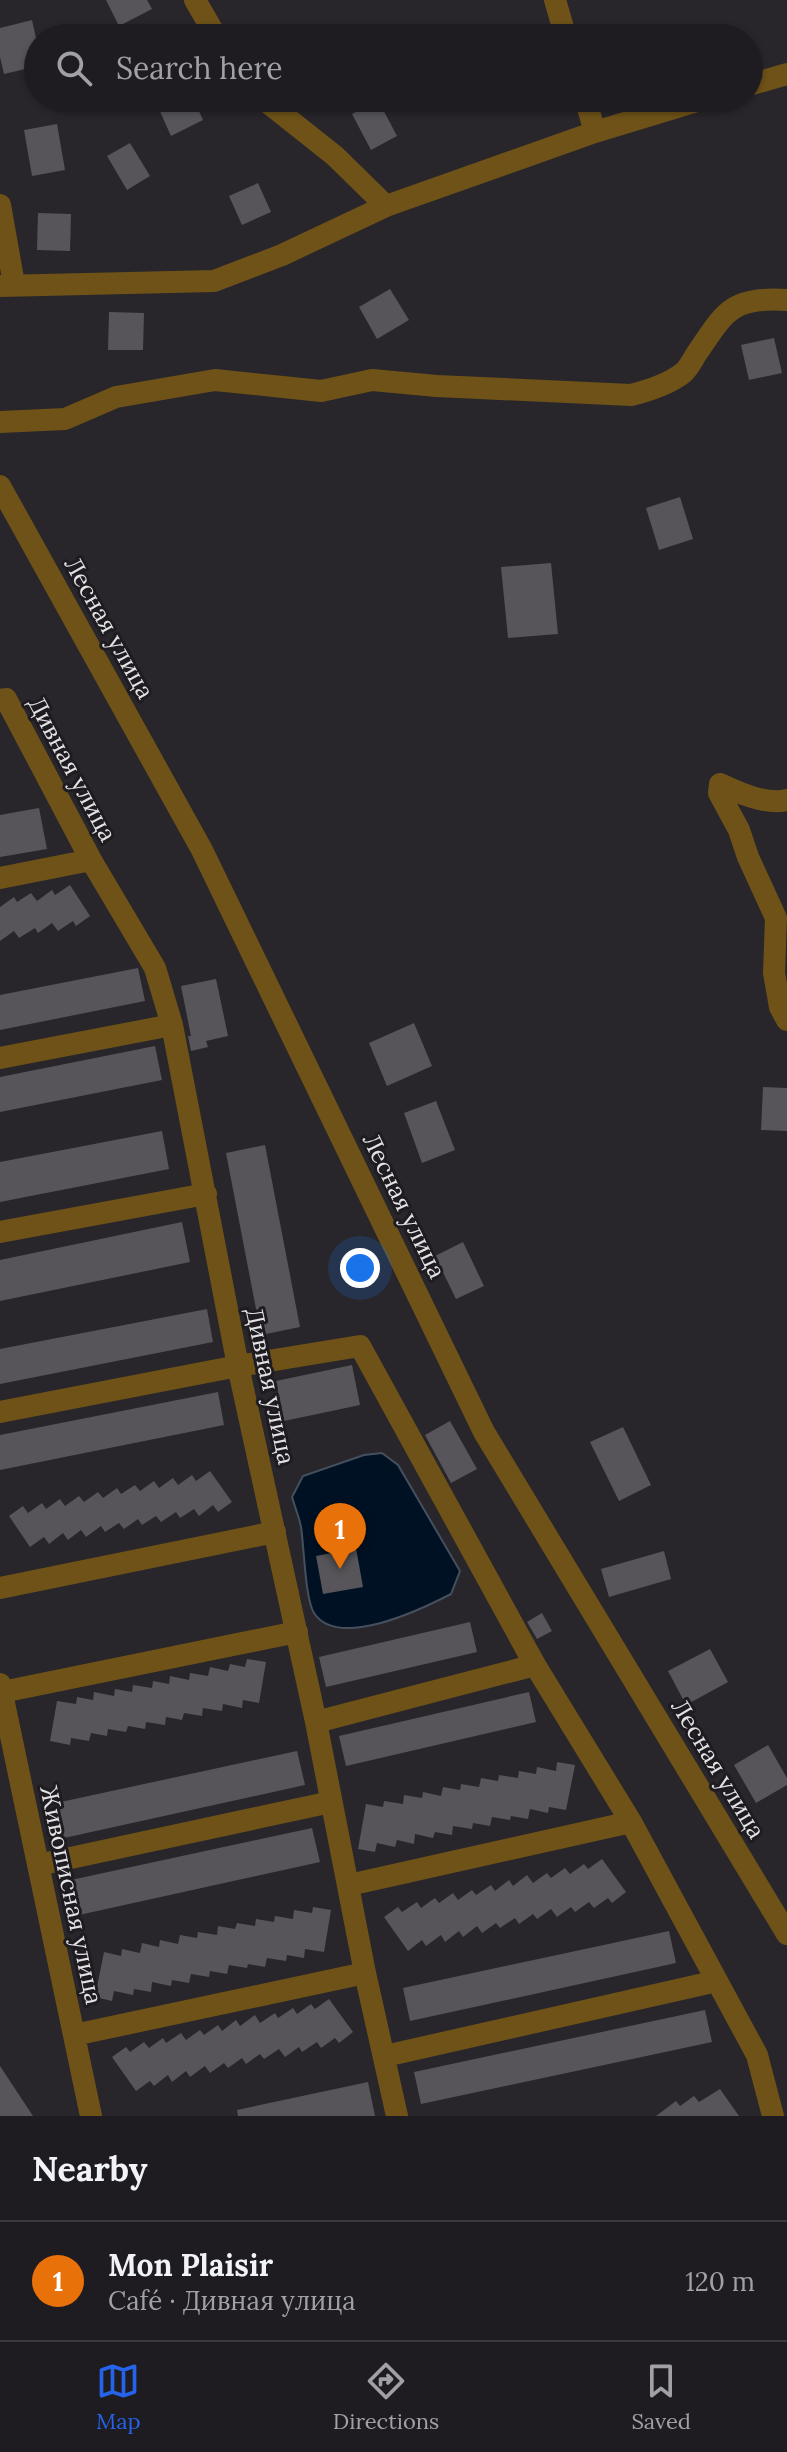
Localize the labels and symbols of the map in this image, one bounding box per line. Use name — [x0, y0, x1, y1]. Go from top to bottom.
street label: Лесная улица — [58, 551, 161, 704]
street label: Дивная улица — [21, 691, 124, 847]
street label: Лесная улица — [356, 1128, 453, 1283]
your location — [340, 1248, 380, 1288]
street label: Дивная улица — [239, 1304, 302, 1467]
pin: 1 — [314, 1503, 366, 1569]
street label: Лесная улица — [665, 1693, 772, 1844]
street label: Живописная улица — [33, 1783, 110, 2007]

